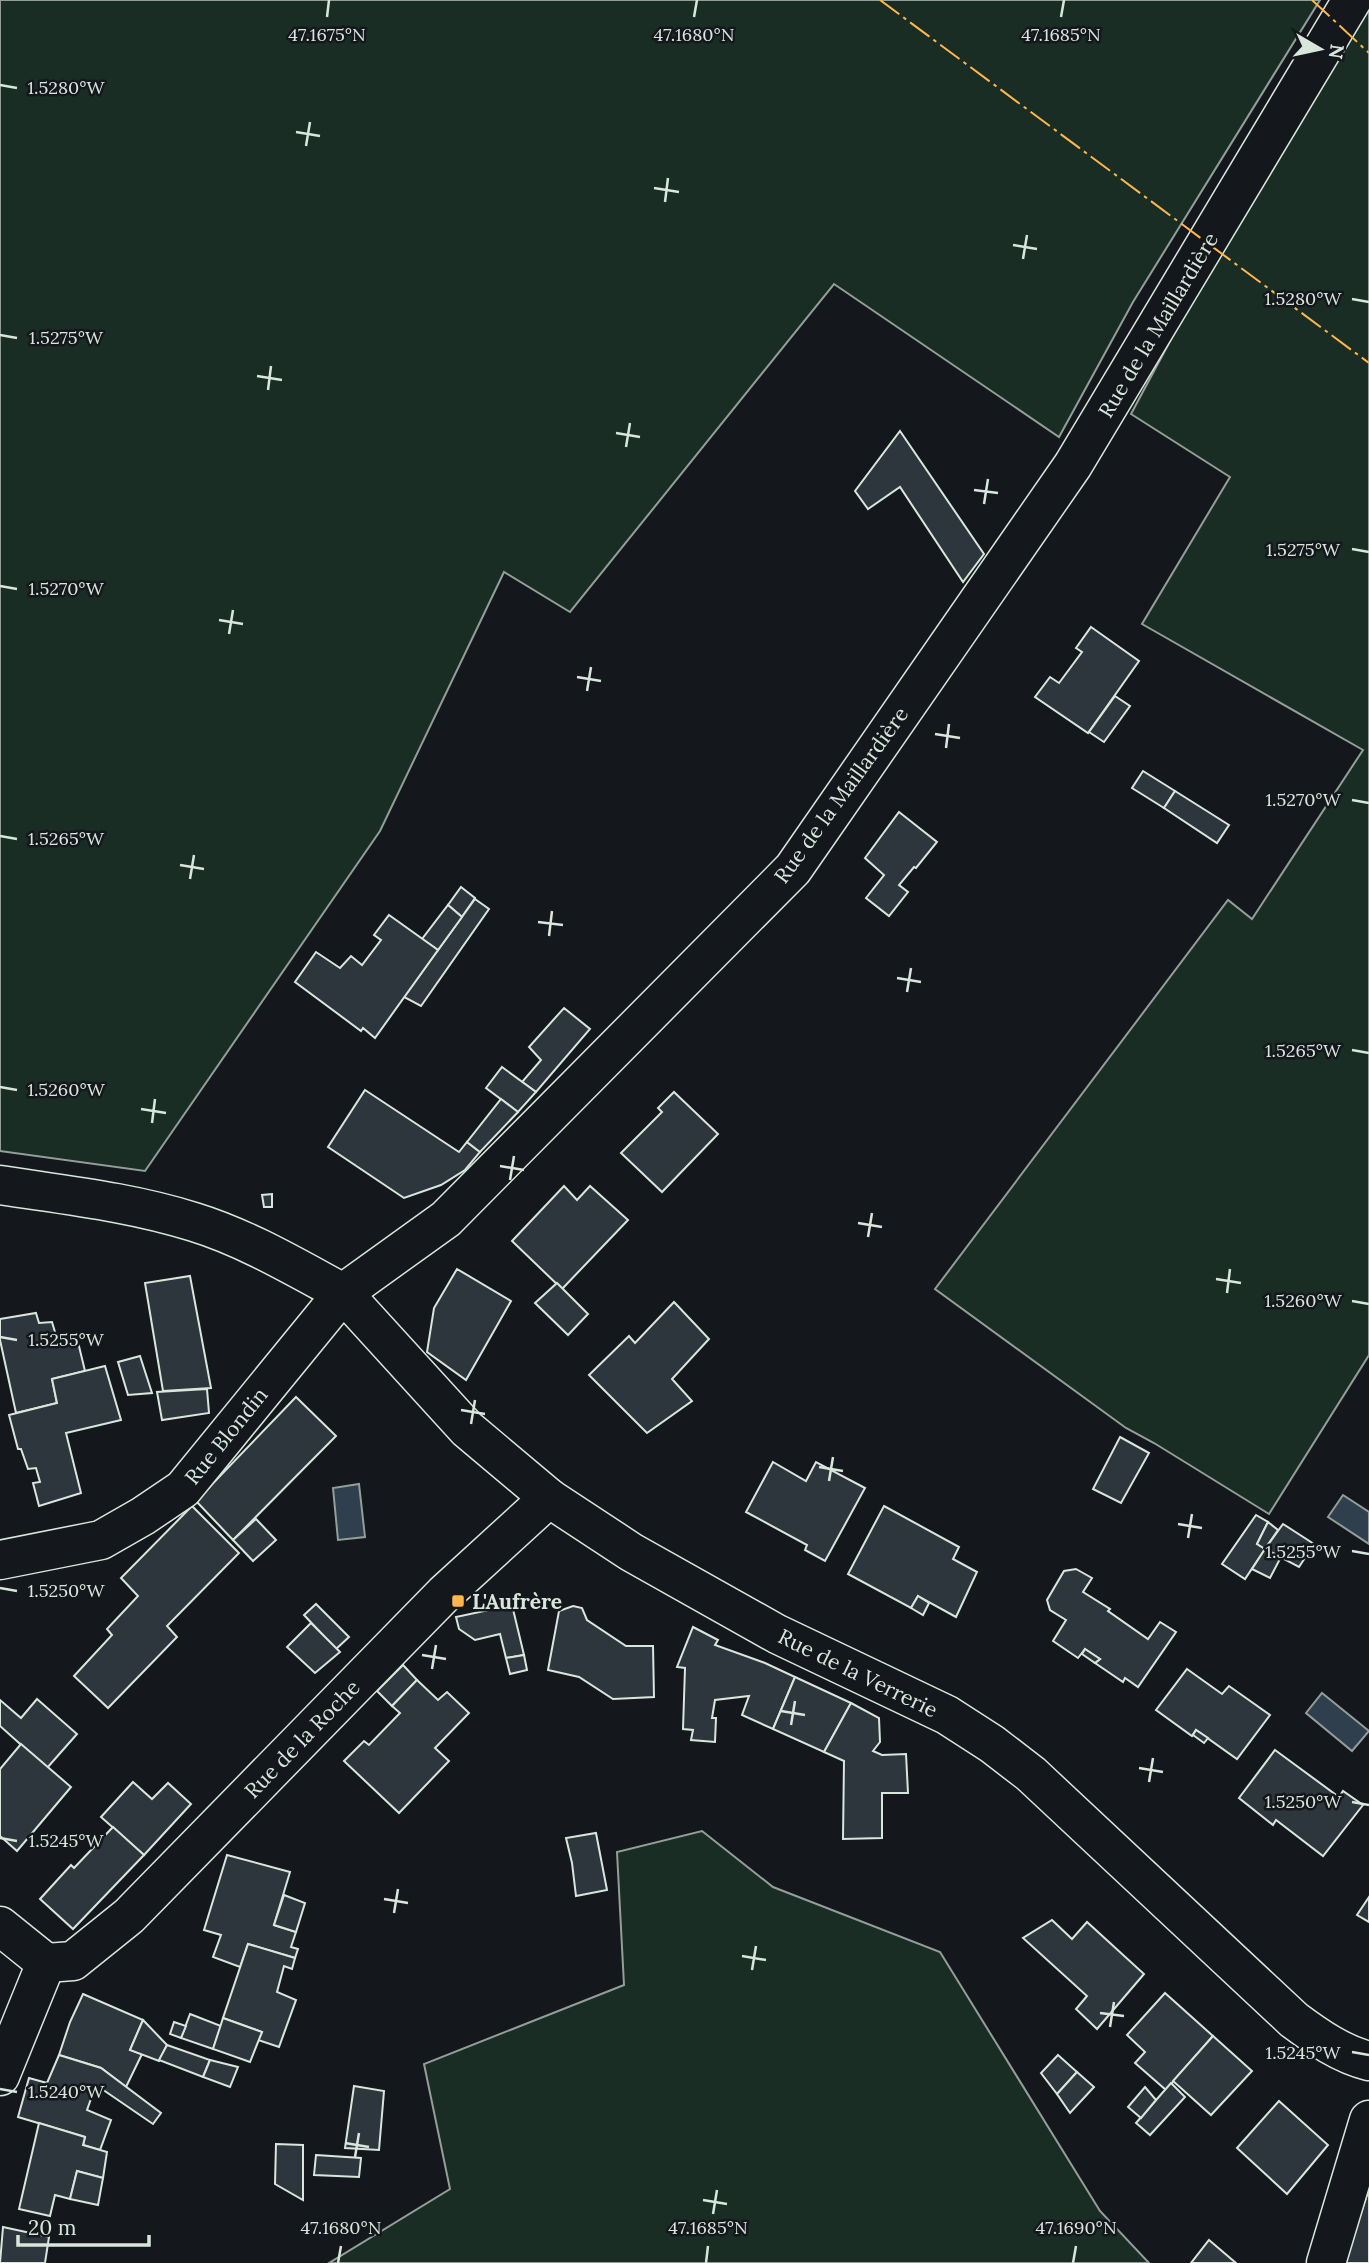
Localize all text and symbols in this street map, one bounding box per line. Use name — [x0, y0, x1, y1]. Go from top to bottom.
north arrow — [1285, 14, 1355, 84]
text: 47.1675°N — [288, 23, 366, 46]
text: 47.1680°N — [654, 23, 734, 46]
text: 47.1685°N — [1021, 23, 1101, 46]
text: N — [1324, 43, 1350, 61]
text: 1.5280°W — [28, 76, 106, 99]
street label: Rue de la Maillardière — [1092, 227, 1224, 423]
text: 1.5280°W — [1265, 287, 1343, 310]
text: 1.5275°W — [29, 326, 104, 349]
text: 1.5275°W — [1266, 538, 1341, 561]
text: 1.5270°W — [28, 577, 105, 600]
street label: Rue de la Maillardière — [768, 701, 914, 889]
text: 1.5270°W — [1265, 788, 1342, 811]
text: 1.5265°W — [28, 827, 105, 850]
text: 1.5265°W — [1265, 1039, 1342, 1062]
text: 1.5260°W — [27, 1078, 106, 1101]
text: 1.5260°W — [1264, 1289, 1343, 1312]
text: 1.5255°W — [28, 1328, 105, 1351]
street label: Rue Blondin — [179, 1382, 274, 1490]
text: 1.5255°W — [1265, 1540, 1342, 1563]
text: 1.5250°W — [28, 1579, 105, 1602]
place label: L'Aufrère — [472, 1588, 562, 1615]
marker: L'Aufrère — [450, 1593, 466, 1609]
street label: Rue de la Verrerie — [774, 1623, 942, 1723]
street label: Rue de la Roche — [239, 1674, 365, 1804]
text: 1.5250°W — [1265, 1790, 1342, 1813]
text: 1.5245°W — [29, 1829, 105, 1852]
text: 1.5245°W — [1266, 2041, 1342, 2064]
text: 1.5240°W — [28, 2080, 105, 2103]
scale bar — [18, 2204, 149, 2248]
text: 20 m — [28, 2214, 77, 2241]
text: 47.1680°N — [301, 2216, 381, 2239]
text: 47.1685°N — [668, 2216, 748, 2239]
text: 47.1690°N — [1035, 2216, 1117, 2239]

